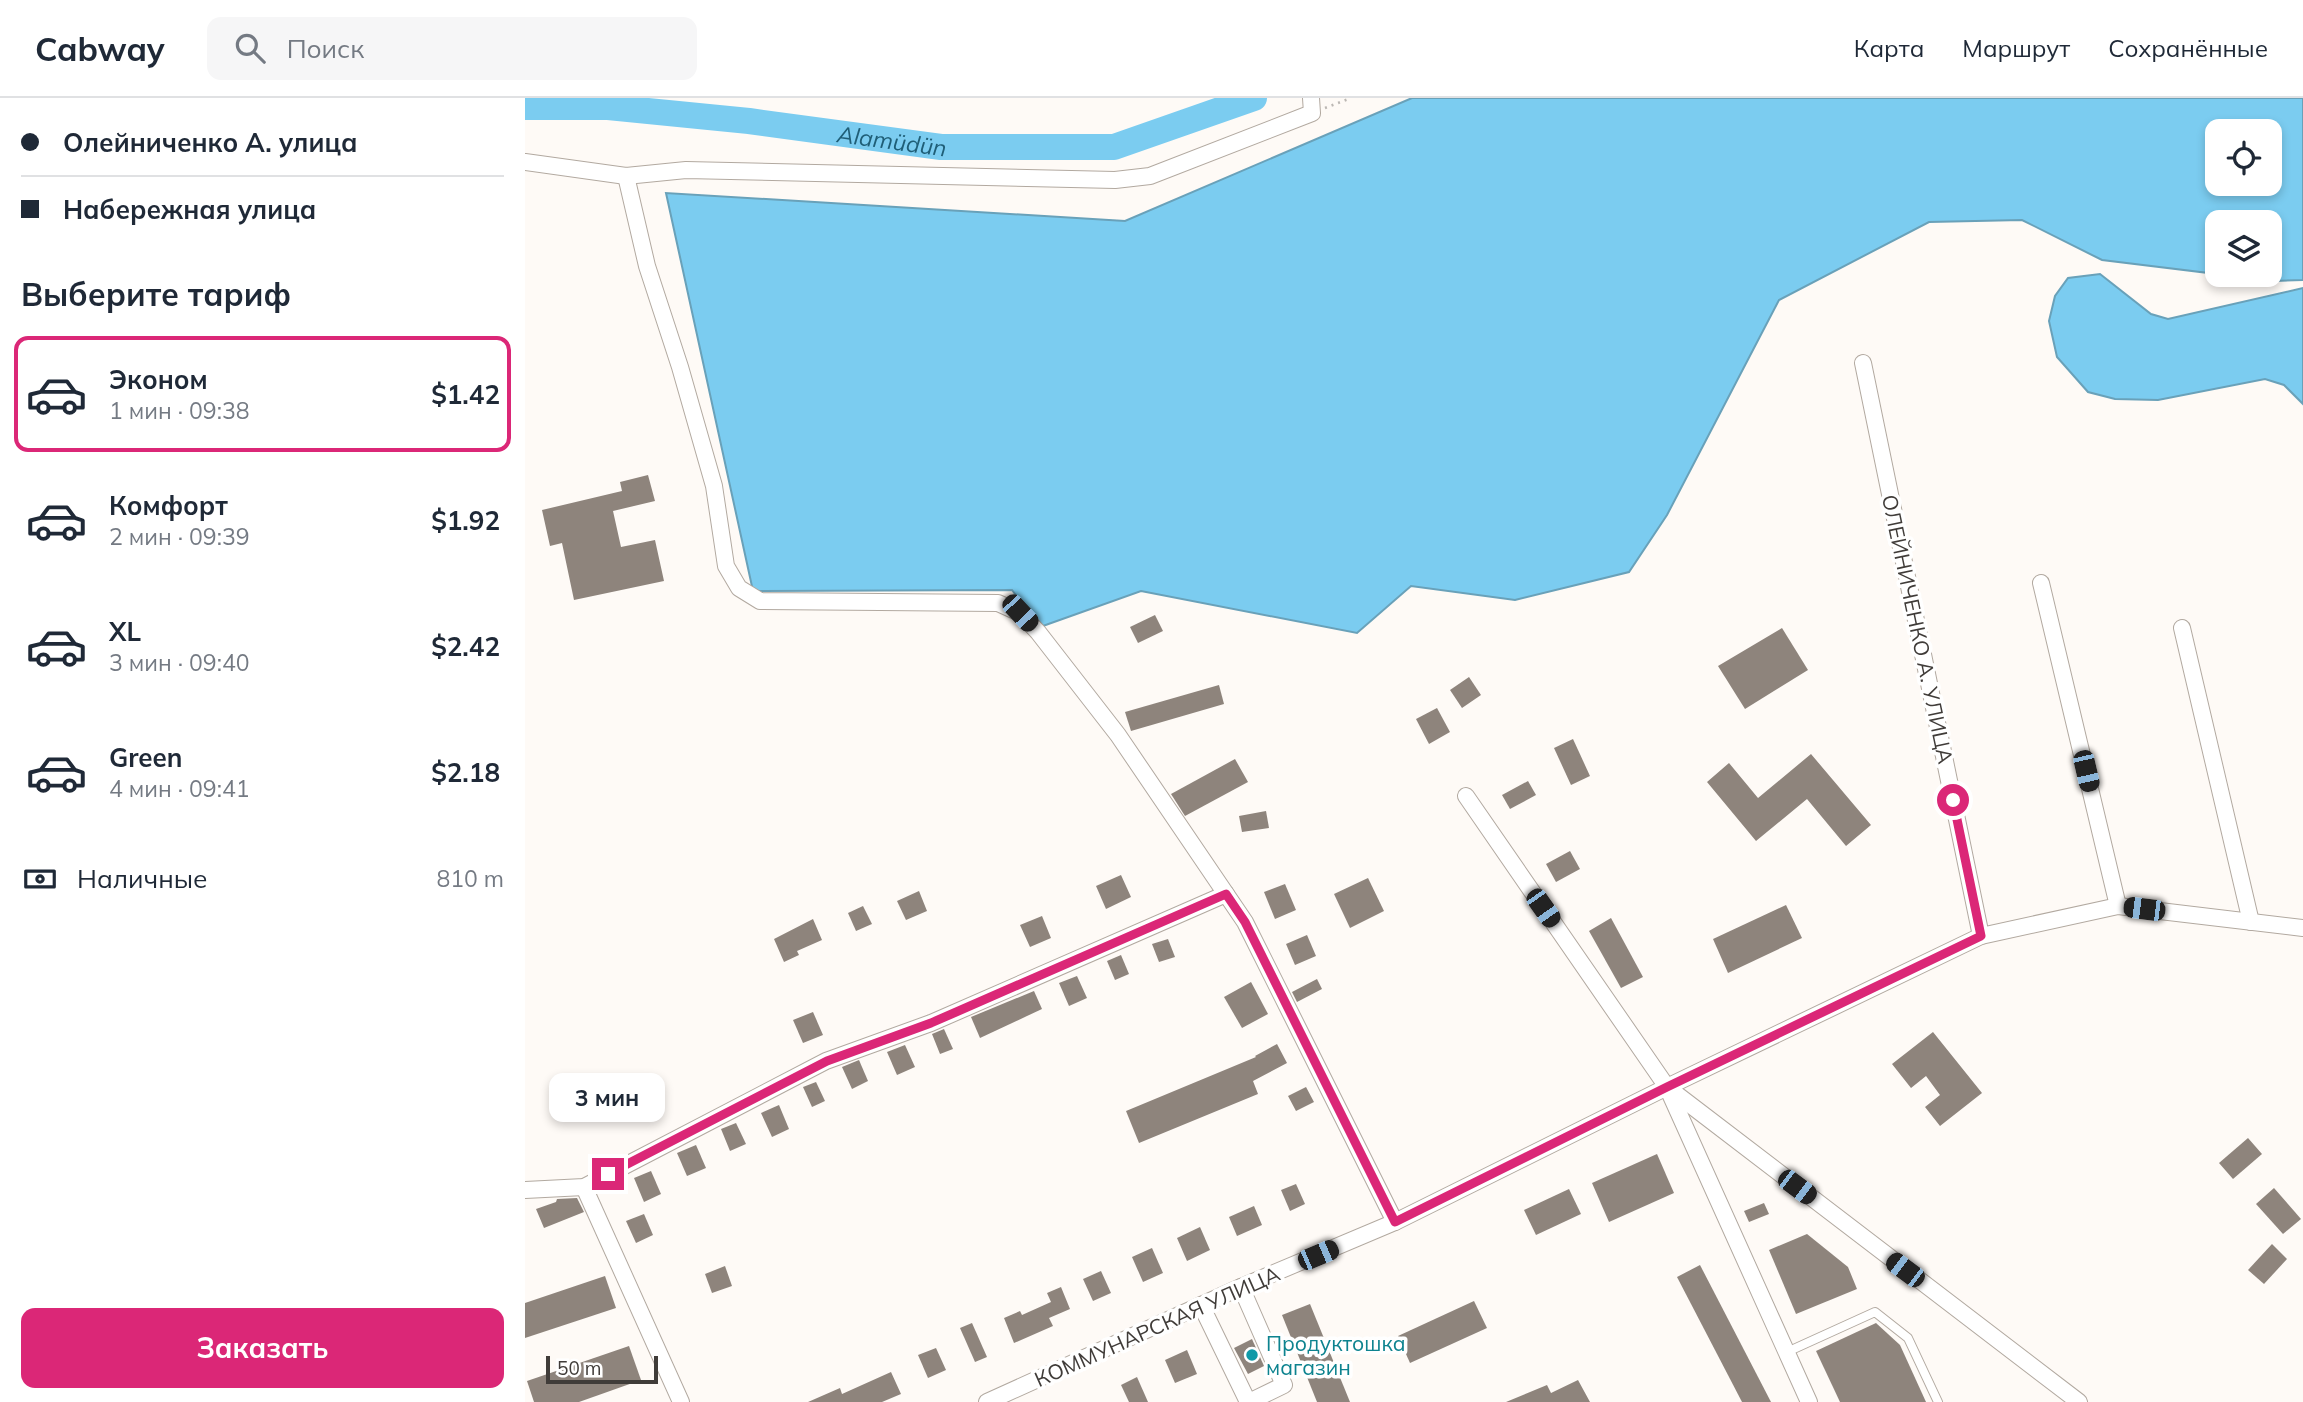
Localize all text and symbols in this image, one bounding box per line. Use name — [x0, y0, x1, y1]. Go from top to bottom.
search box — [207, 17, 697, 80]
text: Cabway — [35, 28, 165, 69]
icon: search — [231, 29, 269, 67]
text: Поиск — [287, 32, 364, 65]
text: Карта — [1854, 33, 1924, 63]
text: Маршрут — [1962, 33, 2070, 63]
text: Сохранённые — [2108, 33, 2268, 63]
water label: Alamüdün — [834, 118, 949, 162]
map controls — [2205, 119, 2282, 287]
button: locate — [2205, 119, 2282, 196]
text: Олейниченко А. улица — [63, 126, 357, 159]
text: Набережная улица — [63, 193, 316, 226]
button: layers — [2205, 210, 2282, 287]
text: Выберите тариф — [21, 274, 291, 314]
icon: car — [25, 363, 88, 426]
text: Эконом — [109, 363, 208, 396]
text: $1.42 — [431, 378, 500, 411]
text: 1 мин · 09:38 — [109, 396, 249, 425]
icon: car — [25, 489, 88, 552]
text: Комфорт — [109, 489, 228, 522]
street label: ОЛЕЙНИЧЕНКО А. УЛИЦА — [1877, 492, 1959, 766]
text: $1.92 — [431, 504, 500, 537]
text: 2 мин · 09:39 — [109, 522, 249, 551]
car — [998, 590, 1043, 636]
icon: car — [25, 615, 88, 678]
text: XL — [109, 615, 141, 648]
text: $2.42 — [431, 630, 500, 663]
text: 3 мин · 09:40 — [109, 648, 249, 677]
icon: car — [25, 741, 88, 804]
text: Green — [109, 741, 182, 774]
car — [2072, 748, 2101, 794]
text: $2.18 — [431, 756, 500, 789]
text: 4 мин · 09:41 — [109, 774, 249, 803]
route start — [1937, 784, 1969, 816]
icon: cash — [21, 860, 59, 898]
text: Наличные — [77, 862, 207, 895]
text: 810 m — [436, 864, 504, 893]
car — [1523, 885, 1564, 931]
car — [2122, 896, 2167, 922]
callout: 3 мин — [550, 1072, 666, 1122]
text: 3 мин — [575, 1083, 639, 1112]
route end — [592, 1158, 624, 1190]
car — [1774, 1166, 1821, 1208]
car — [1295, 1237, 1342, 1273]
car — [1882, 1249, 1929, 1291]
street label: КОММУНАРСКАЯ УЛИЦА — [1030, 1260, 1284, 1392]
button: Заказать — [21, 1308, 504, 1388]
place label: Продуктошка магазин — [1266, 1330, 1406, 1380]
marker: Продуктошка магазин — [1244, 1347, 1260, 1363]
scale bar — [546, 1353, 658, 1385]
text: 50 m — [557, 1356, 601, 1380]

